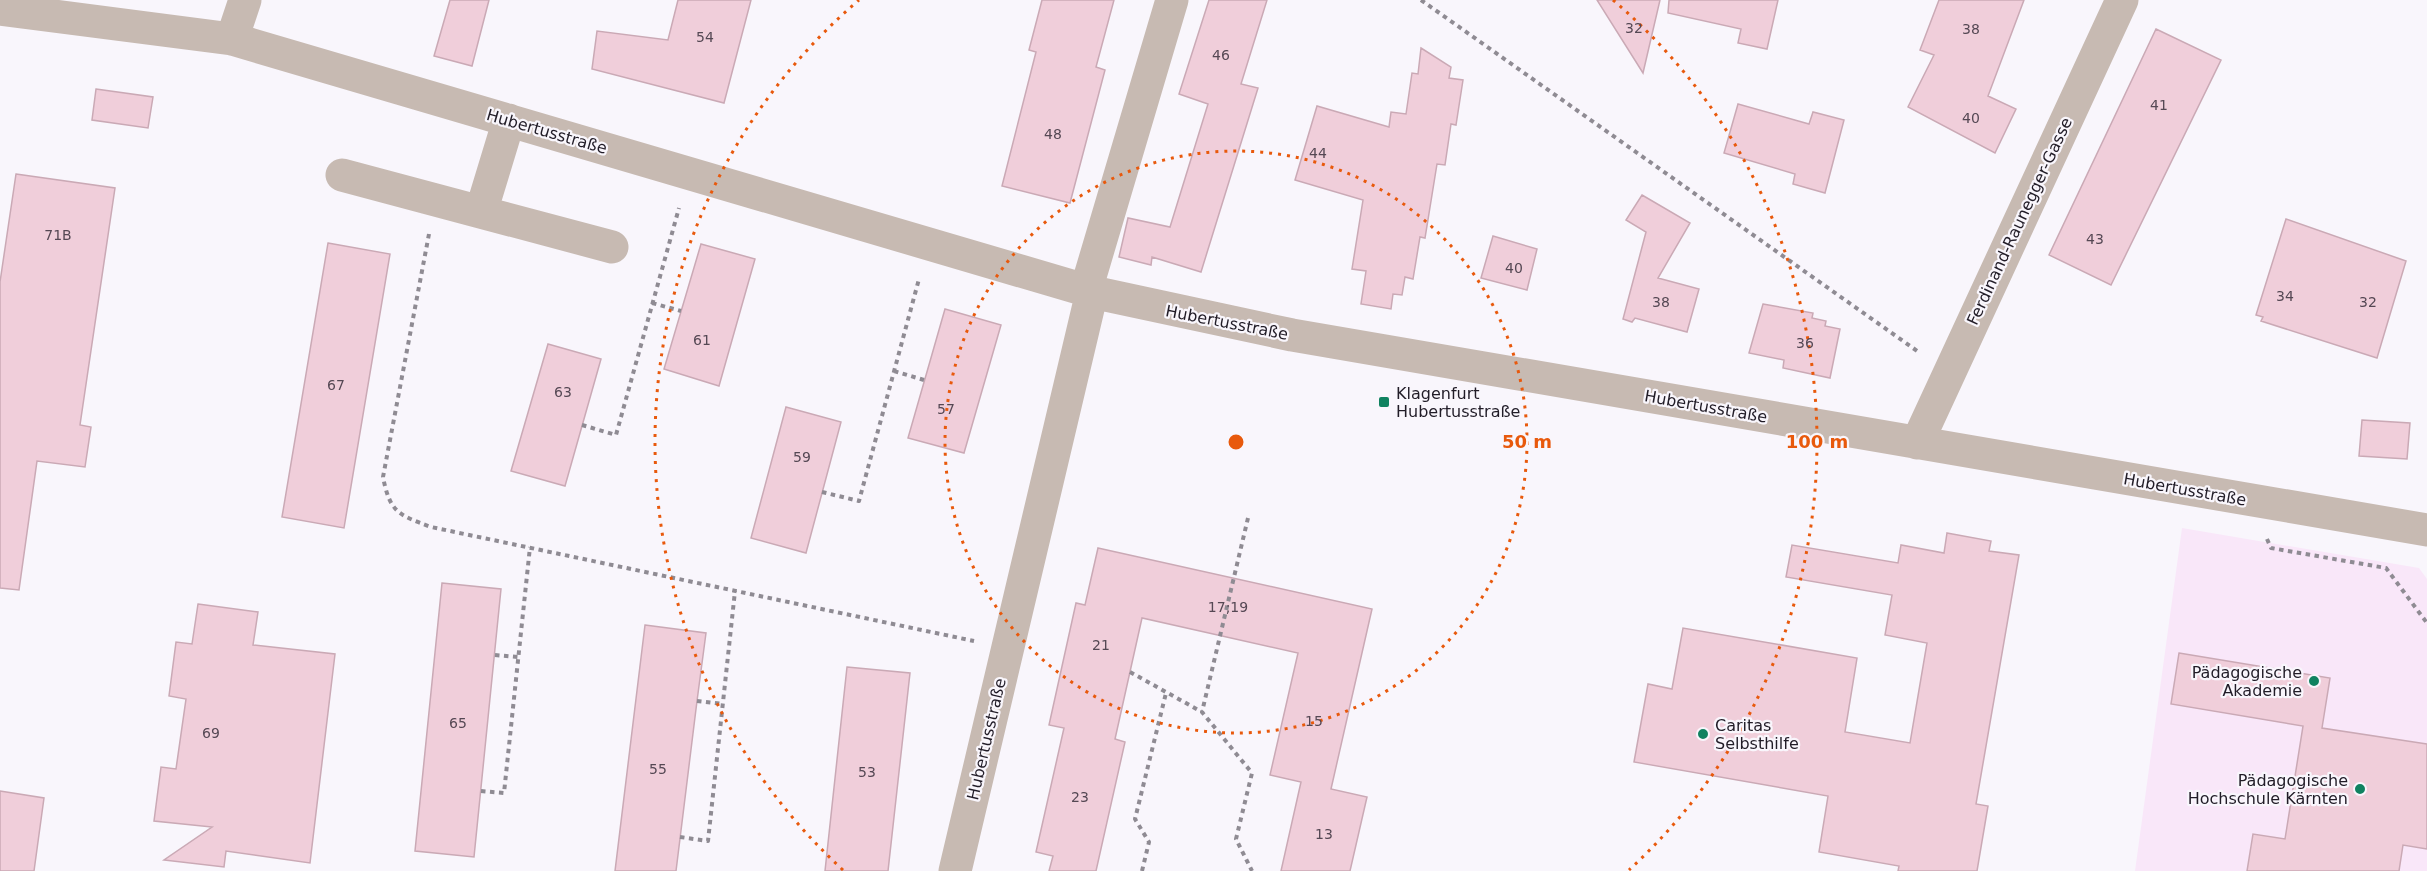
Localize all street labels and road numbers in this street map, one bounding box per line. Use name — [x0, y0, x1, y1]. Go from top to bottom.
street label: Hubertusstraße — [484, 105, 609, 158]
street label: Ferdinand-Raunegger-Gasse — [1963, 115, 2076, 328]
street label: Hubertusstraße — [1164, 301, 1290, 344]
street label: Hubertusstraße — [1643, 386, 1769, 427]
street label: Hubertusstraße — [2122, 469, 2248, 510]
street label: Hubertusstraße — [963, 676, 1010, 802]

